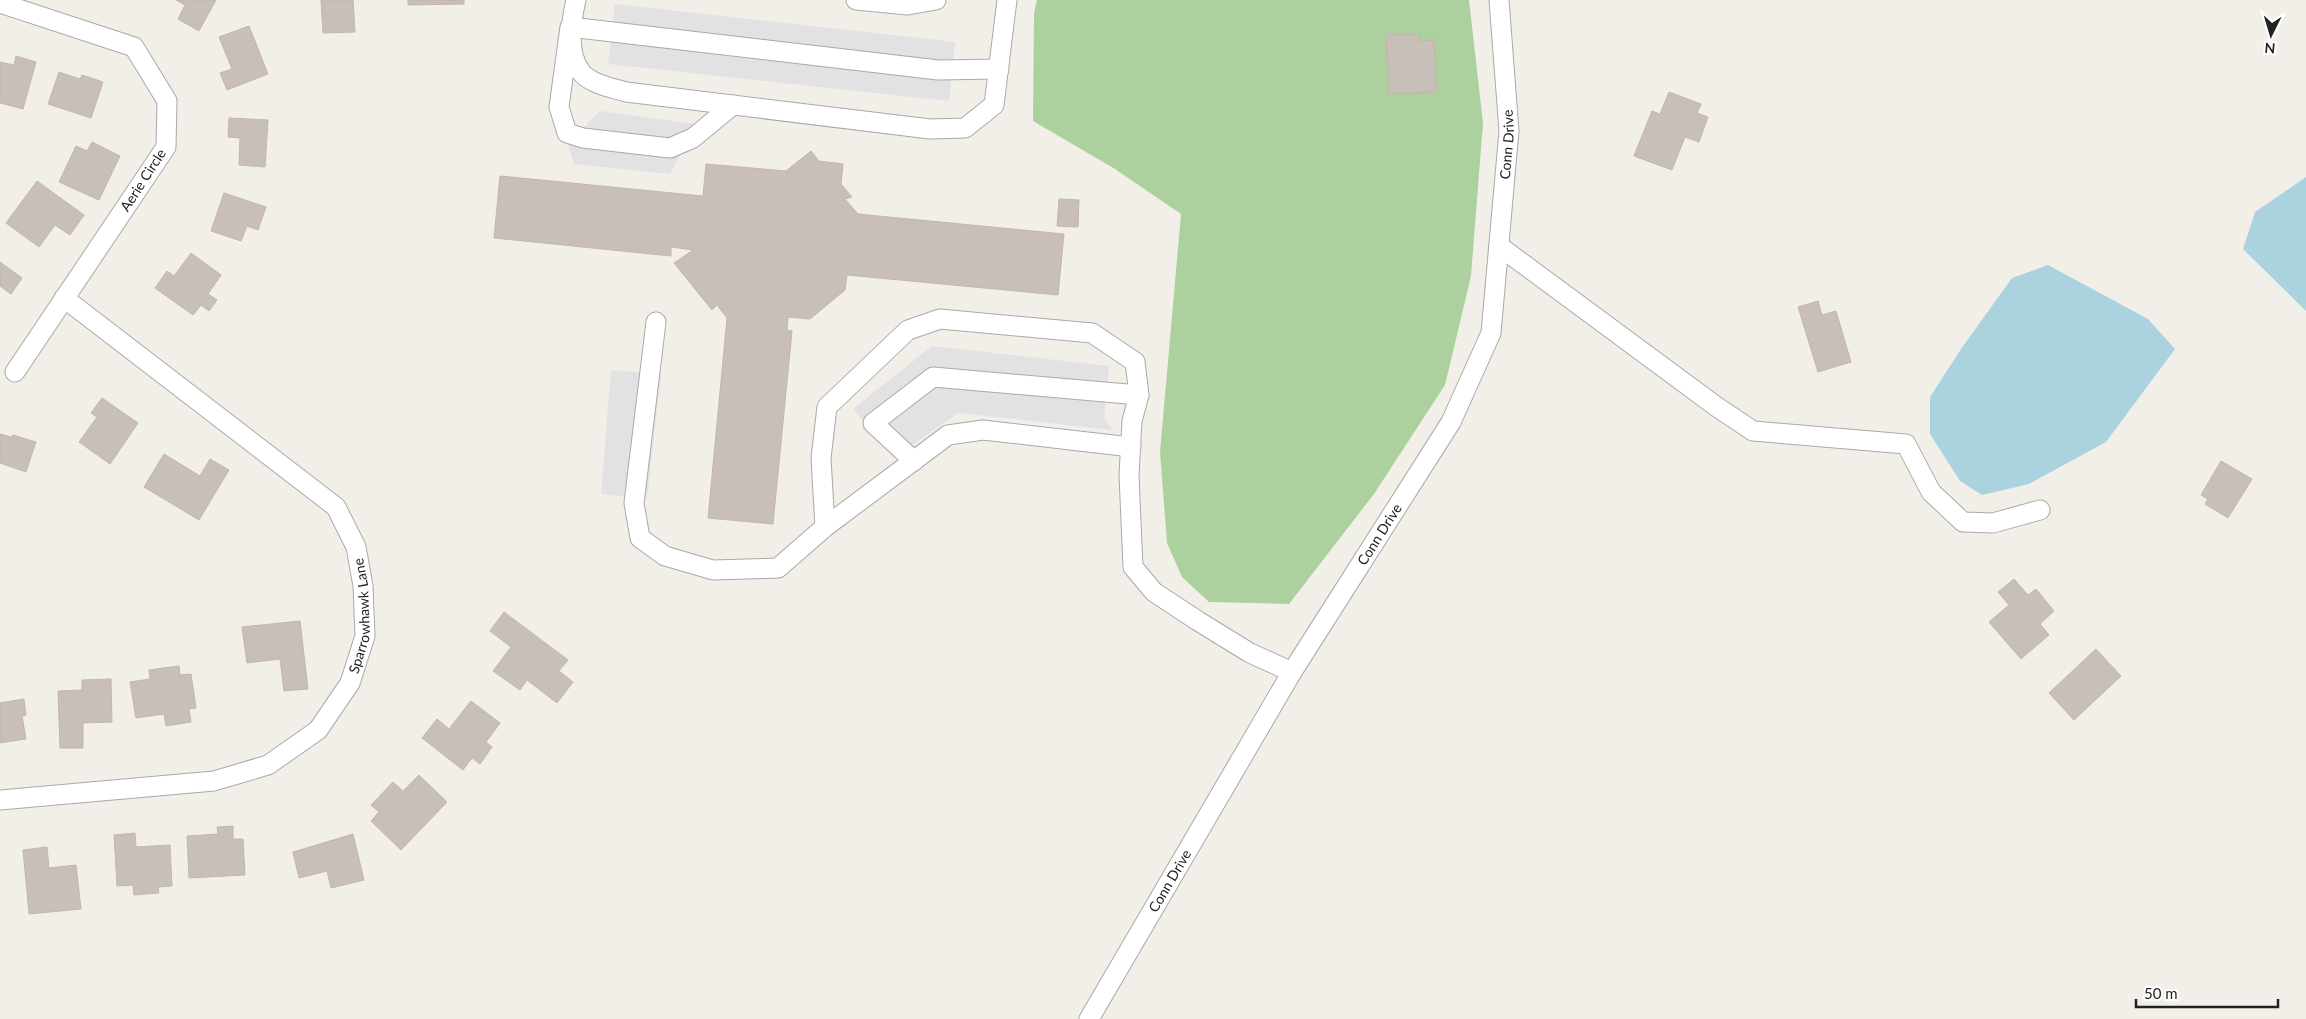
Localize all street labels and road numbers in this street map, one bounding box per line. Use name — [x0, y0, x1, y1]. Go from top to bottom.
street label: Conn Drive — [1496, 109, 1517, 180]
street label: Aerie Circle — [116, 145, 169, 214]
street label: Conn Drive — [1353, 500, 1405, 568]
street label: Sparrowhawk Lane — [345, 557, 373, 675]
street label: Conn Drive — [1144, 846, 1194, 915]

